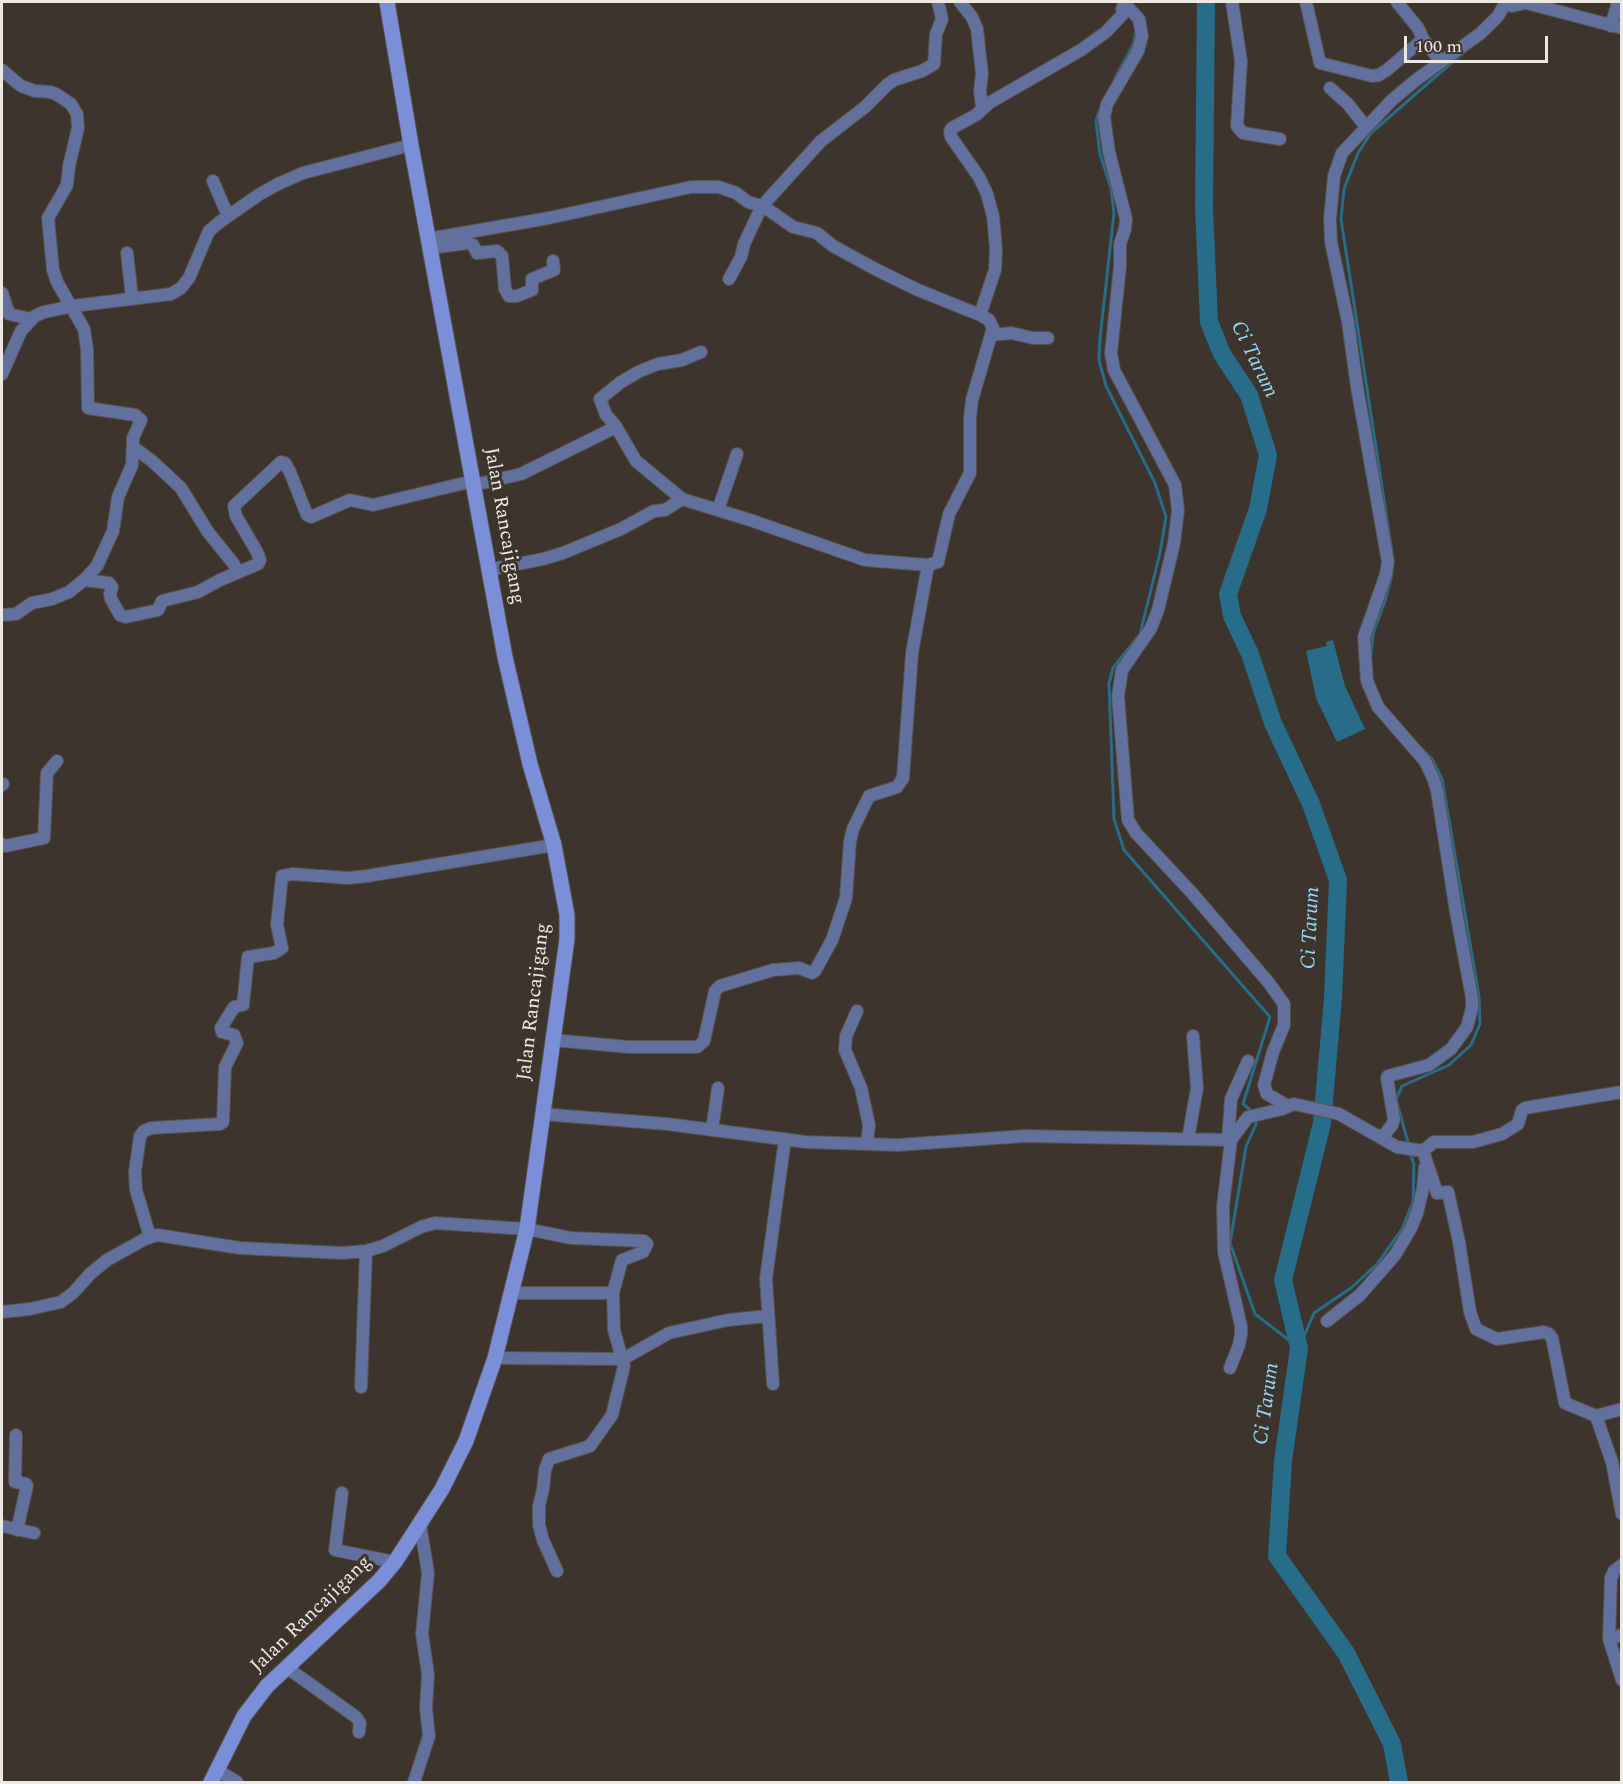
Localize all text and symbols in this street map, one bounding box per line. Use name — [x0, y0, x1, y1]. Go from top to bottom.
scale bar — [1407, 24, 1551, 62]
text: 100 m — [1415, 33, 1462, 60]
water label: Ci Tarum — [1224, 317, 1282, 403]
street label: Jalan Rancajigang — [477, 446, 529, 606]
water label: Ci Tarum — [1297, 886, 1327, 970]
street label: Jalan Rancajigang — [513, 922, 557, 1082]
water label: Ci Tarum — [1250, 1361, 1286, 1447]
street label: Jalan Rancajigang — [247, 1551, 377, 1679]

